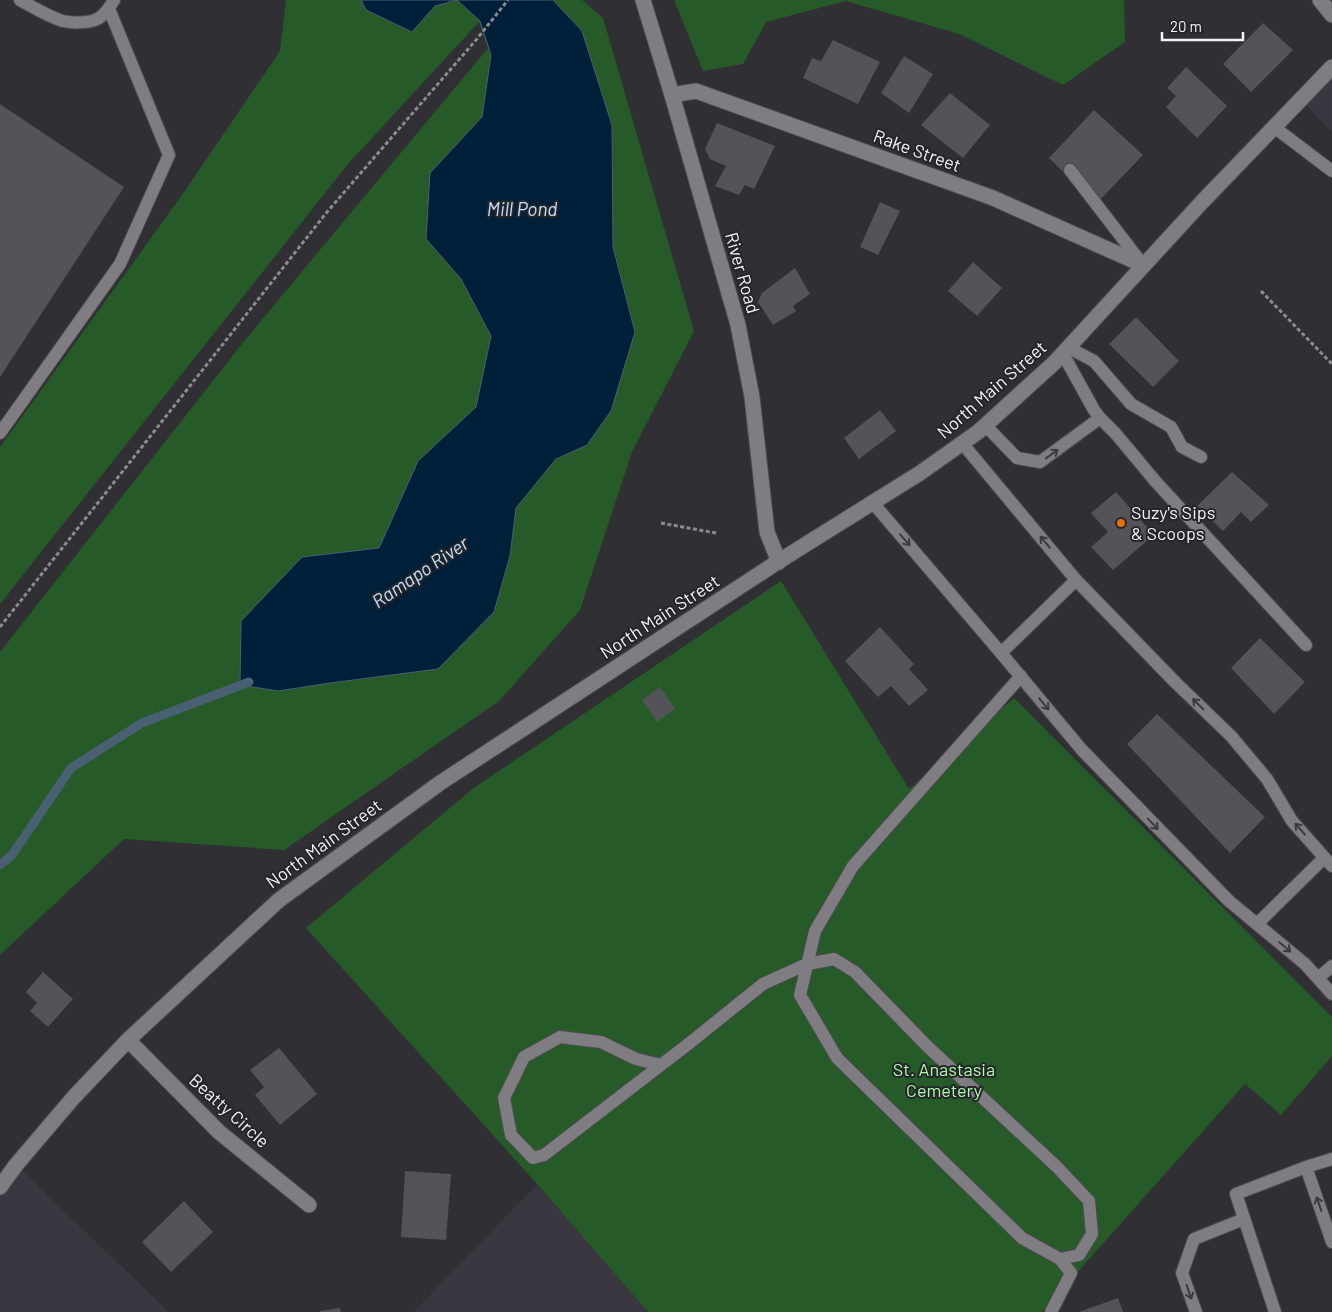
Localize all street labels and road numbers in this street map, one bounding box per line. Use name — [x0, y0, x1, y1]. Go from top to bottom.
street label: Rake Street — [871, 124, 964, 176]
street label: River Road — [721, 230, 765, 316]
street label: North Main Street — [932, 336, 1051, 443]
street label: North Main Street — [596, 569, 723, 663]
street label: North Main Street — [261, 794, 386, 893]
street label: Beatty Circle — [185, 1069, 274, 1152]

